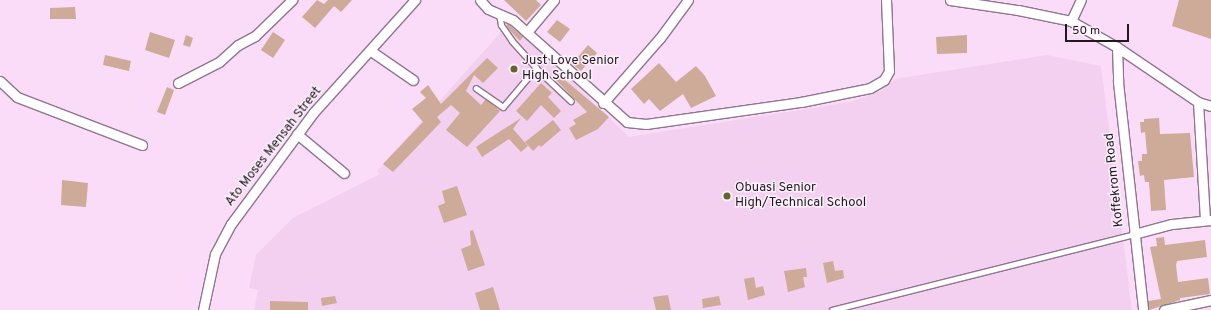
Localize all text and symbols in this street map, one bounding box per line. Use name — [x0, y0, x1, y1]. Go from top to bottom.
scale bar — [1067, 16, 1131, 42]
text: 50 m — [1072, 23, 1100, 39]
place label: Just Love Senior High School — [522, 54, 619, 85]
marker: Just Love Senior High School — [509, 64, 519, 74]
street label: Ato Moses Mensah Street — [223, 84, 325, 210]
street label: Koffekrom Road — [1102, 132, 1128, 228]
place label: Obuasi Senior High/Technical School — [735, 181, 866, 212]
marker: Obuasi Senior High/Technical School — [722, 191, 732, 201]

